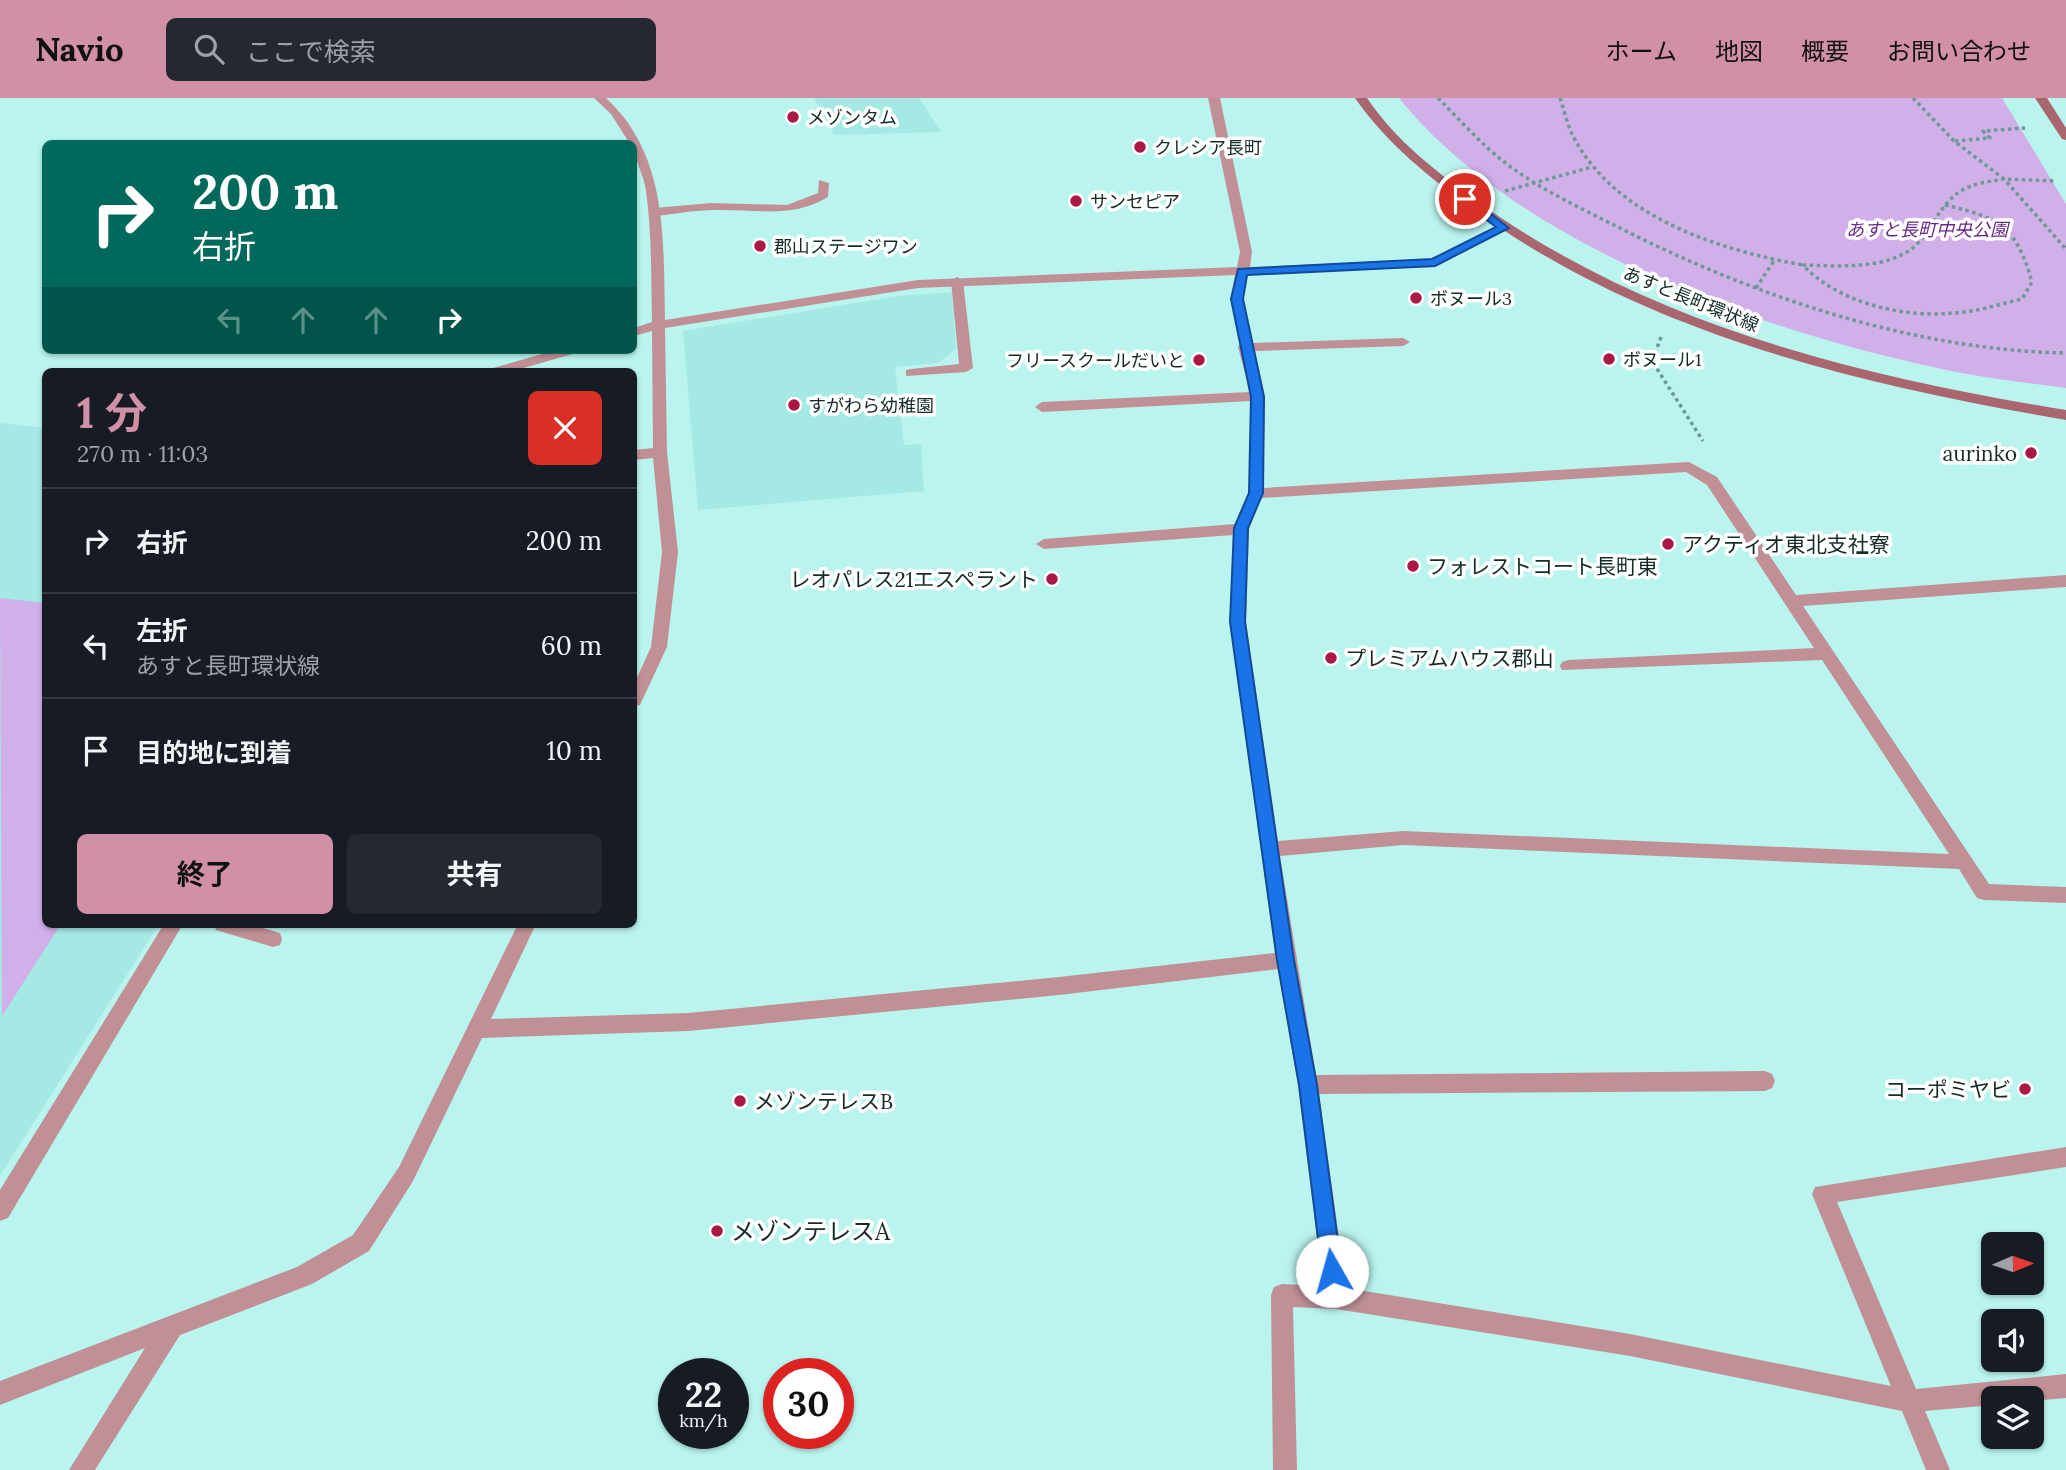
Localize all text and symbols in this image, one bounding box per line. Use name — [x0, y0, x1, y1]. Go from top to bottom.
search box — [166, 18, 656, 81]
text: Navio — [35, 28, 124, 70]
icon: search — [190, 30, 228, 68]
text: ここで検索 — [246, 35, 376, 68]
text: ホーム — [1606, 36, 1677, 67]
text: 地図 — [1715, 36, 1763, 67]
text: 概要 — [1801, 36, 1849, 67]
text: お問い合わせ — [1887, 36, 2031, 67]
place label: メゾンタム — [807, 106, 897, 129]
marker: メゾンタム — [785, 109, 801, 125]
place label: クレシア長町 — [1154, 136, 1262, 159]
marker: クレシア長町 — [1132, 139, 1148, 155]
text: 200 m — [192, 160, 338, 222]
icon: right — [77, 168, 168, 259]
pin — [1435, 169, 1495, 229]
icon: arrive — [1446, 180, 1484, 218]
place label: サンセピア — [1090, 190, 1180, 213]
marker: サンセピア — [1068, 193, 1084, 209]
park label: あすと長町中央公園 — [1846, 218, 2011, 241]
text: 右折 — [192, 226, 256, 267]
place label: 郡山ステージワン — [774, 235, 918, 258]
marker: 郡山ステージワン — [752, 238, 768, 254]
street label: あすと長町環状線 — [1620, 261, 1762, 337]
place label: ボヌール3 — [1430, 287, 1512, 310]
marker: ボヌール3 — [1408, 290, 1424, 306]
icon: left — [211, 301, 249, 339]
icon: ahead — [284, 301, 322, 339]
icon: ahead — [357, 301, 395, 339]
icon: right — [430, 301, 468, 339]
place label: ボヌール1 — [1623, 348, 1702, 371]
place label: フリースクールだいと — [1006, 349, 1185, 372]
marker: ボヌール1 — [1601, 351, 1617, 367]
marker: フリースクールだいと — [1191, 352, 1207, 368]
text: 1 分 — [77, 386, 147, 440]
button: close — [528, 391, 602, 465]
place label: すがわら幼稚園 — [808, 394, 934, 417]
marker: すがわら幼稚園 — [786, 397, 802, 413]
text: 270 m · 11:03 — [77, 439, 208, 468]
place label: aurinko — [1943, 440, 2017, 467]
marker: aurinko — [2023, 445, 2039, 461]
icon: right — [77, 522, 115, 560]
text: 200 m — [526, 524, 602, 557]
text: 右折 — [136, 526, 188, 559]
place label: アクティオ東北支社寮 — [1682, 531, 1890, 558]
marker: アクティオ東北支社寮 — [1660, 536, 1676, 552]
place label: フォレストコート長町東 — [1427, 553, 1658, 580]
marker: フォレストコート長町東 — [1405, 558, 1421, 574]
place label: レオパレス21エスペラント — [790, 566, 1038, 593]
marker: レオパレス21エスペラント — [1044, 571, 1060, 587]
text: 左折 — [136, 614, 188, 647]
icon: left — [77, 627, 115, 665]
text: 60 m — [541, 629, 602, 662]
place label: プレミアムハウス郡山 — [1345, 645, 1554, 672]
marker: プレミアムハウス郡山 — [1323, 650, 1339, 666]
text: あすと長町環状線 — [136, 651, 320, 680]
icon: arrive — [77, 732, 115, 770]
text: 10 m — [546, 734, 602, 767]
text: 目的地に到着 — [136, 736, 292, 769]
button: 終了 — [77, 834, 333, 914]
button: 共有 — [347, 834, 602, 914]
place label: コーポミヤビ — [1885, 1076, 2011, 1103]
marker: コーポミヤビ — [2017, 1081, 2033, 1097]
place label: メゾンテレスB — [754, 1088, 893, 1115]
marker: メゾンテレスB — [732, 1093, 748, 1109]
place label: メゾンテレスA — [731, 1216, 891, 1247]
marker: メゾンテレスA — [709, 1223, 725, 1239]
north arrow — [1981, 1232, 2044, 1295]
map controls — [1981, 1232, 2044, 1449]
position arrow — [1295, 1234, 1369, 1308]
button: sound — [1981, 1309, 2044, 1372]
speed limit sign: 30 — [763, 1358, 854, 1449]
text: 22 — [685, 1372, 722, 1417]
button: layers — [1981, 1386, 2044, 1449]
text: km/h — [679, 1409, 728, 1432]

